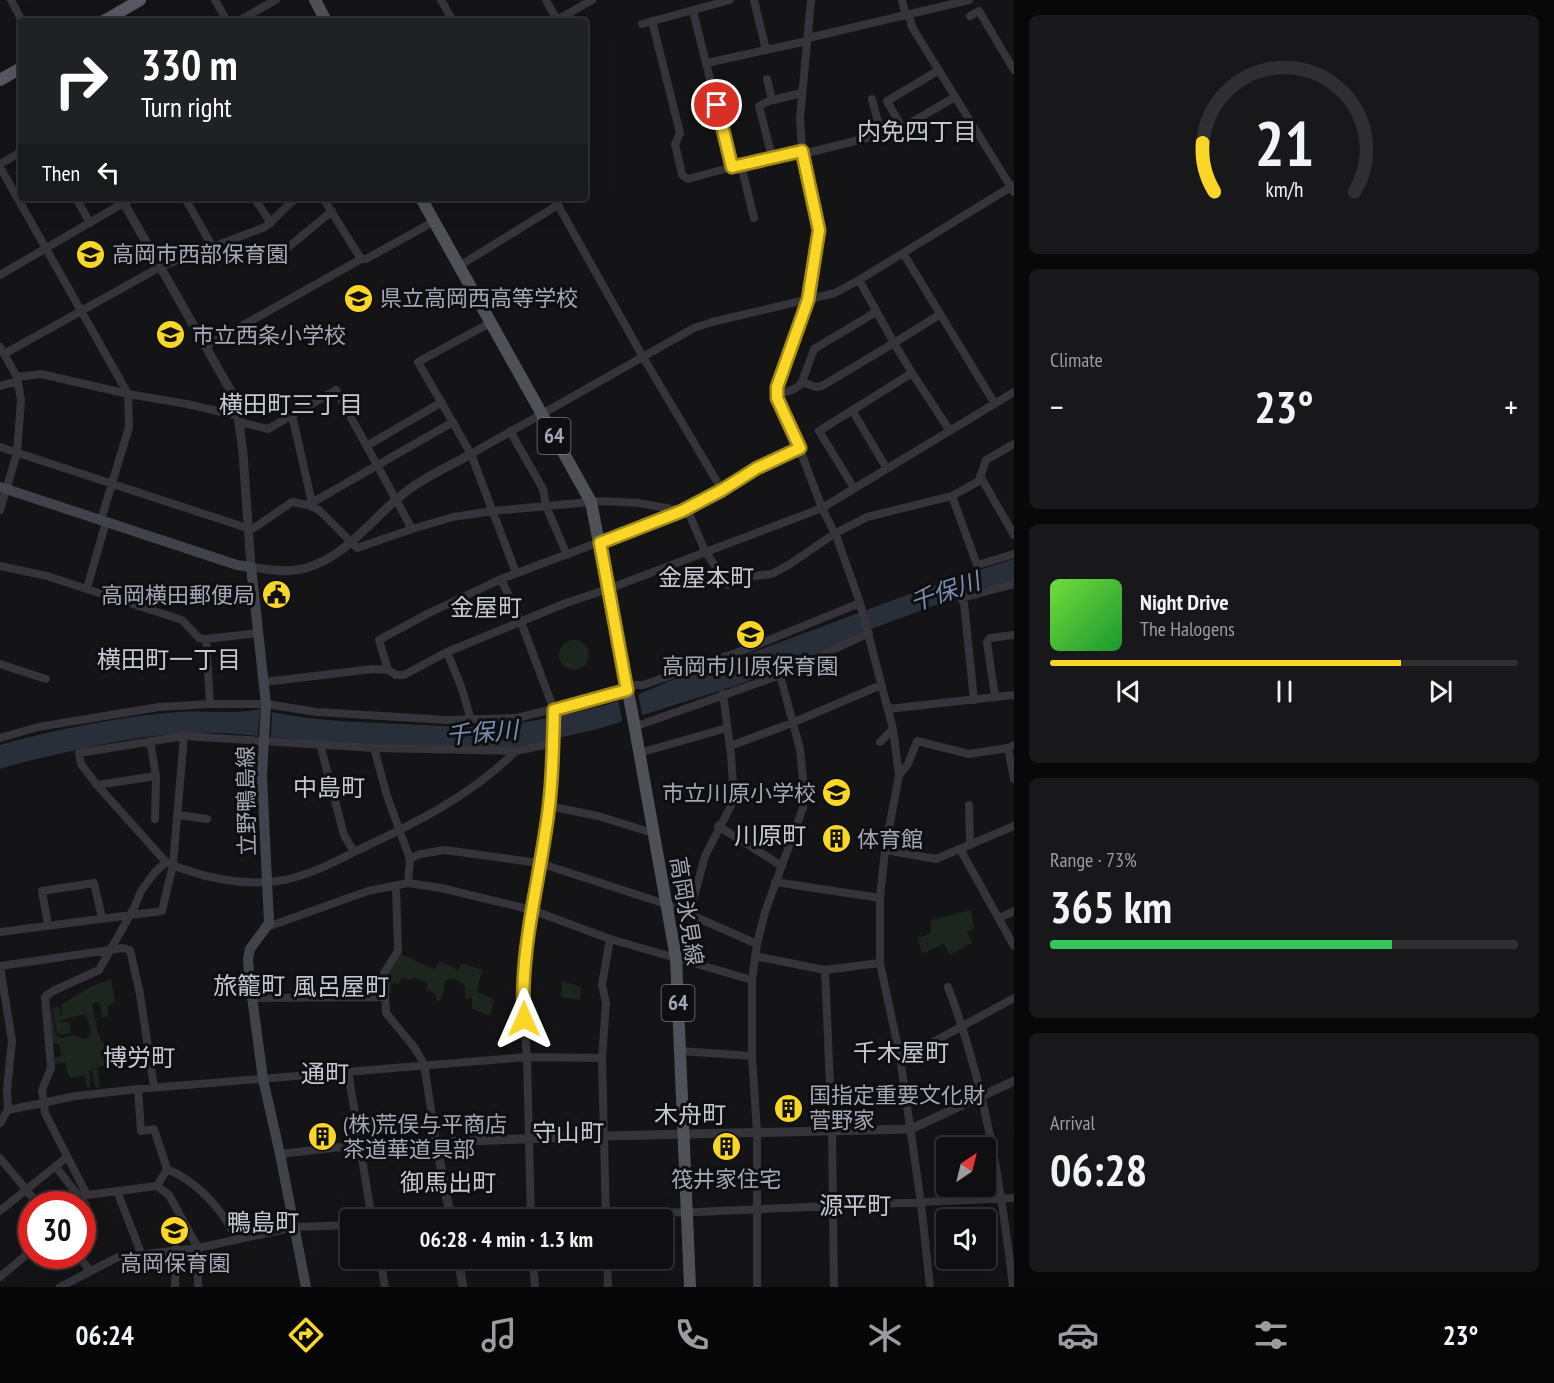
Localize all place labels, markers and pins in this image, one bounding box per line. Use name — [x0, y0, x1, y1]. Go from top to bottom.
pin — [691, 79, 742, 130]
school or university icon: 高岡市西部保育園 — [75, 238, 107, 270]
place label: 高岡市西部保育園 — [112, 240, 288, 268]
school or university icon: 県立高岡西高等学校 — [343, 282, 375, 314]
place label: 県立高岡西高等学校 — [380, 284, 578, 312]
school or university icon: 市立西条小学校 — [155, 319, 187, 351]
place label: 市立西条小学校 — [192, 321, 346, 349]
public building icon: 高岡横田郵便局 — [260, 579, 292, 611]
place label: 高岡横田郵便局 — [101, 581, 255, 609]
school or university icon: 高岡市川原保育園 — [734, 618, 766, 650]
place label: 高岡市川原保育園 — [662, 652, 838, 680]
school or university icon: 市立川原小学校 — [821, 777, 853, 809]
place label: 市立川原小学校 — [662, 779, 816, 807]
building icon: 体育館 — [820, 823, 852, 855]
place label: 体育館 — [857, 825, 923, 853]
place label: 国指定重要文化財 菅野家 — [809, 1081, 985, 1134]
building icon: 国指定重要文化財 菅野家 — [772, 1092, 804, 1124]
place label: (株)荒俣与平商店 茶道華道具部 — [343, 1110, 507, 1163]
building icon: (株)荒俣与平商店 茶道華道具部 — [306, 1121, 338, 1153]
building icon: 筏井家住宅 — [710, 1131, 742, 1163]
place label: 筏井家住宅 — [671, 1165, 781, 1193]
school or university icon: 高岡保育園 — [159, 1215, 191, 1247]
place label: 高岡保育園 — [120, 1249, 230, 1277]

